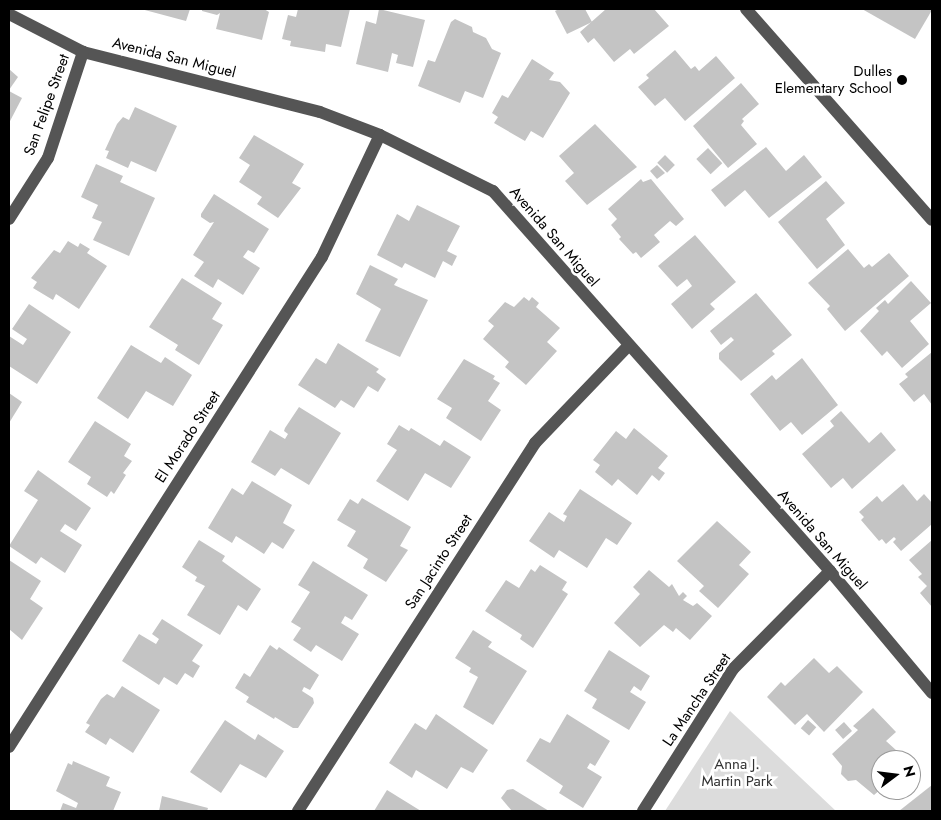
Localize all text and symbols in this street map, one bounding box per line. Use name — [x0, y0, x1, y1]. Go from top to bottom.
street label: Avenida San Miguel — [110, 34, 238, 82]
street label: San Felipe Street — [20, 52, 74, 158]
place label: Dulles Elementary School — [775, 62, 892, 97]
marker: Dulles Elementary School — [896, 74, 908, 86]
street label: Avenida San Miguel — [506, 183, 602, 291]
street label: El Morado Street — [152, 388, 224, 486]
street label: Avenida San Miguel — [774, 486, 870, 594]
street label: San Jacinto Street — [402, 511, 476, 613]
street label: La Mancha Street — [659, 650, 735, 750]
north arrow — [871, 750, 921, 800]
park label: Anna J. Martin Park — [701, 755, 773, 790]
text: N — [898, 763, 921, 779]

